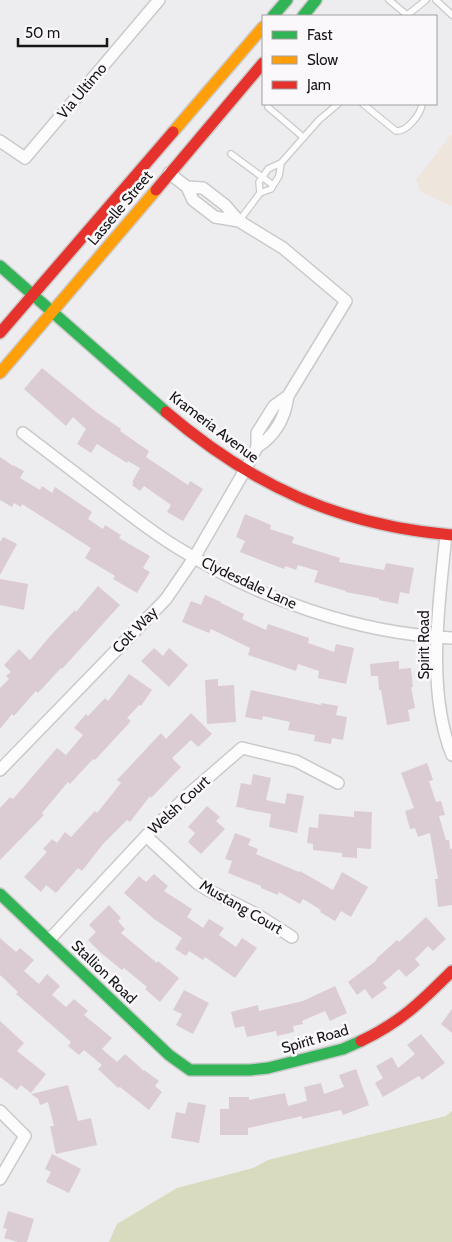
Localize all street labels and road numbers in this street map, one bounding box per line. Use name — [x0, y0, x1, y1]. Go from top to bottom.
street label: Via Ultimo — [53, 59, 111, 123]
street label: Lasselle Street — [84, 167, 156, 249]
street label: Krameria Avenue — [166, 388, 262, 467]
street label: Clydesdale Lane — [198, 553, 300, 613]
street label: Colt Way — [109, 603, 162, 657]
street label: Spirit Road — [415, 610, 433, 680]
street label: Welsh Court — [145, 772, 213, 838]
street label: Mustang Court — [196, 876, 286, 938]
street label: Stallion Road — [68, 936, 140, 1008]
street label: Spirit Road — [279, 1021, 351, 1057]

